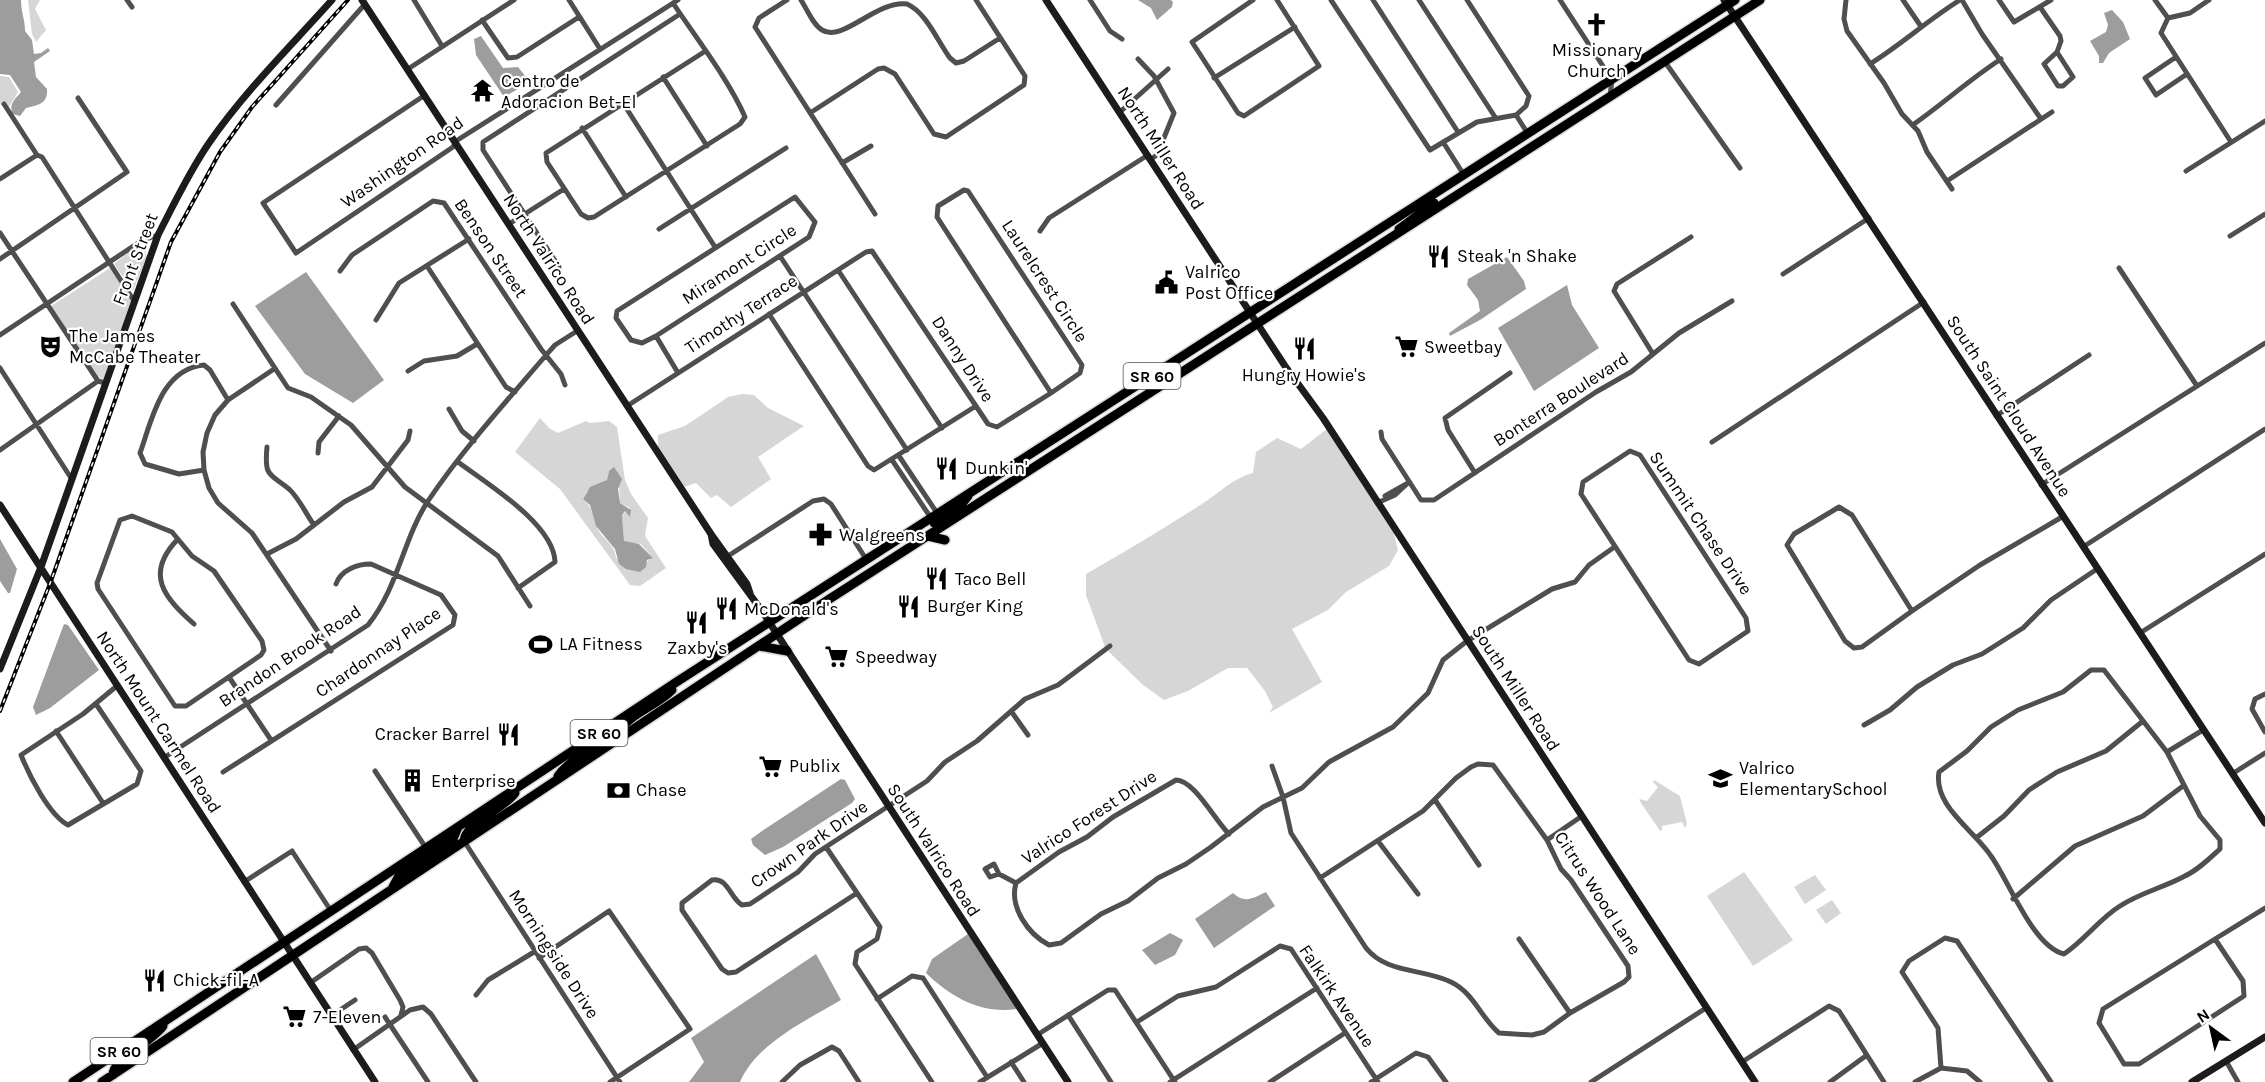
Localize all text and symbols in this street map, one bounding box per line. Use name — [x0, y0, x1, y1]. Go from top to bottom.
church icon: Missionary Church — [1584, 11, 1610, 37]
place label: Missionary Church — [1552, 39, 1643, 82]
place label: Centro de Adoracion Bet-El — [501, 70, 637, 113]
temple icon: Centro de Adoracion Bet-El — [470, 78, 496, 104]
street label: North Miller Road — [1113, 82, 1209, 214]
street label: Washington Road — [336, 111, 468, 213]
street label: North Valrico Road — [498, 189, 600, 329]
street label: Benson Street — [450, 194, 532, 302]
street label: Front Street — [107, 210, 163, 308]
street label: Laurelcrest Circle — [997, 215, 1093, 347]
street label: Miramont Circle — [678, 219, 800, 309]
restaurant icon: Steak 'n Shake — [1426, 243, 1452, 269]
place label: Steak 'n Shake — [1457, 245, 1577, 267]
place label: Valrico Post Office — [1185, 261, 1273, 304]
street label: Timothy Terrace — [681, 269, 801, 359]
public building icon: Valrico Post Office — [1154, 269, 1180, 295]
street label: South Saint Cloud Avenue — [1942, 311, 2076, 501]
street label: Danny Drive — [927, 312, 999, 406]
place label: The James McCabe Theater — [69, 325, 201, 368]
theatre icon: The James McCabe Theater — [38, 333, 64, 359]
supermarket icon: Sweetbay — [1393, 334, 1419, 360]
restaurant icon: Hungry Howie's — [1291, 336, 1317, 362]
place label: Sweetbay — [1424, 336, 1503, 358]
street label: Bonterra Boulevard — [1489, 347, 1633, 451]
road number: SR 60 — [1124, 363, 1180, 389]
place label: Hungry Howie's — [1242, 364, 1366, 386]
street label: Summit Chase Drive — [1645, 447, 1757, 599]
restaurant icon: Dunkin' — [934, 455, 960, 481]
place label: Dunkin' — [965, 457, 1027, 479]
pharmacy icon: Walgreens — [808, 522, 834, 548]
place label: Walgreens — [839, 524, 925, 546]
restaurant icon: Taco Bell — [924, 566, 950, 592]
place label: Taco Bell — [955, 568, 1026, 590]
restaurant icon: Burger King — [896, 593, 922, 619]
place label: Burger King — [927, 595, 1023, 617]
restaurant icon: McDonald's — [713, 596, 739, 622]
place label: McDonald's — [744, 598, 839, 620]
street label: Brandon Brook Road — [214, 600, 366, 712]
street label: Chardonnay Place — [311, 602, 445, 702]
restaurant icon: Zaxby's — [684, 609, 710, 635]
street label: South Miller Road — [1467, 621, 1565, 755]
street label: North Mount Carmel Road — [92, 627, 226, 817]
sports icon: LA Fitness — [528, 631, 554, 657]
place label: LA Fitness — [559, 633, 643, 655]
place label: Zaxby's — [667, 637, 727, 659]
supermarket icon: Speedway — [824, 644, 850, 670]
place label: Speedway — [855, 646, 938, 668]
road number: SR 60 — [570, 720, 628, 746]
restaurant icon: Cracker Barrel — [495, 721, 521, 747]
place label: Cracker Barrel — [375, 723, 490, 745]
supermarket icon: Publix — [758, 753, 784, 779]
place label: Publix — [789, 755, 840, 777]
place label: Valrico ElementarySchool — [1739, 757, 1888, 800]
street label: Valrico Forest Drive — [1017, 765, 1161, 869]
school or university icon: Valrico ElementarySchool — [1708, 765, 1734, 791]
building icon: Enterprise — [400, 768, 426, 794]
place label: Enterprise — [431, 770, 516, 792]
bank icon: Chase — [605, 777, 631, 803]
place label: Chase — [636, 779, 687, 801]
street label: South Valrico Road — [883, 779, 985, 921]
street label: Crown Park Drive — [746, 795, 872, 893]
street label: Citrus Wood Lane — [1550, 827, 1646, 959]
street label: Morningside Drive — [504, 885, 604, 1023]
street label: Falkirk Avenue — [1294, 940, 1380, 1052]
restaurant icon: Chick-fil-A — [142, 967, 168, 993]
place label: Chick-fil-A — [173, 969, 259, 991]
north arrow — [2181, 998, 2241, 1058]
supermarket icon: 7-Eleven — [282, 1004, 308, 1030]
text: N — [2193, 1005, 2213, 1027]
place label: 7-Eleven — [313, 1006, 381, 1028]
road number: SR 60 — [90, 1038, 148, 1064]

